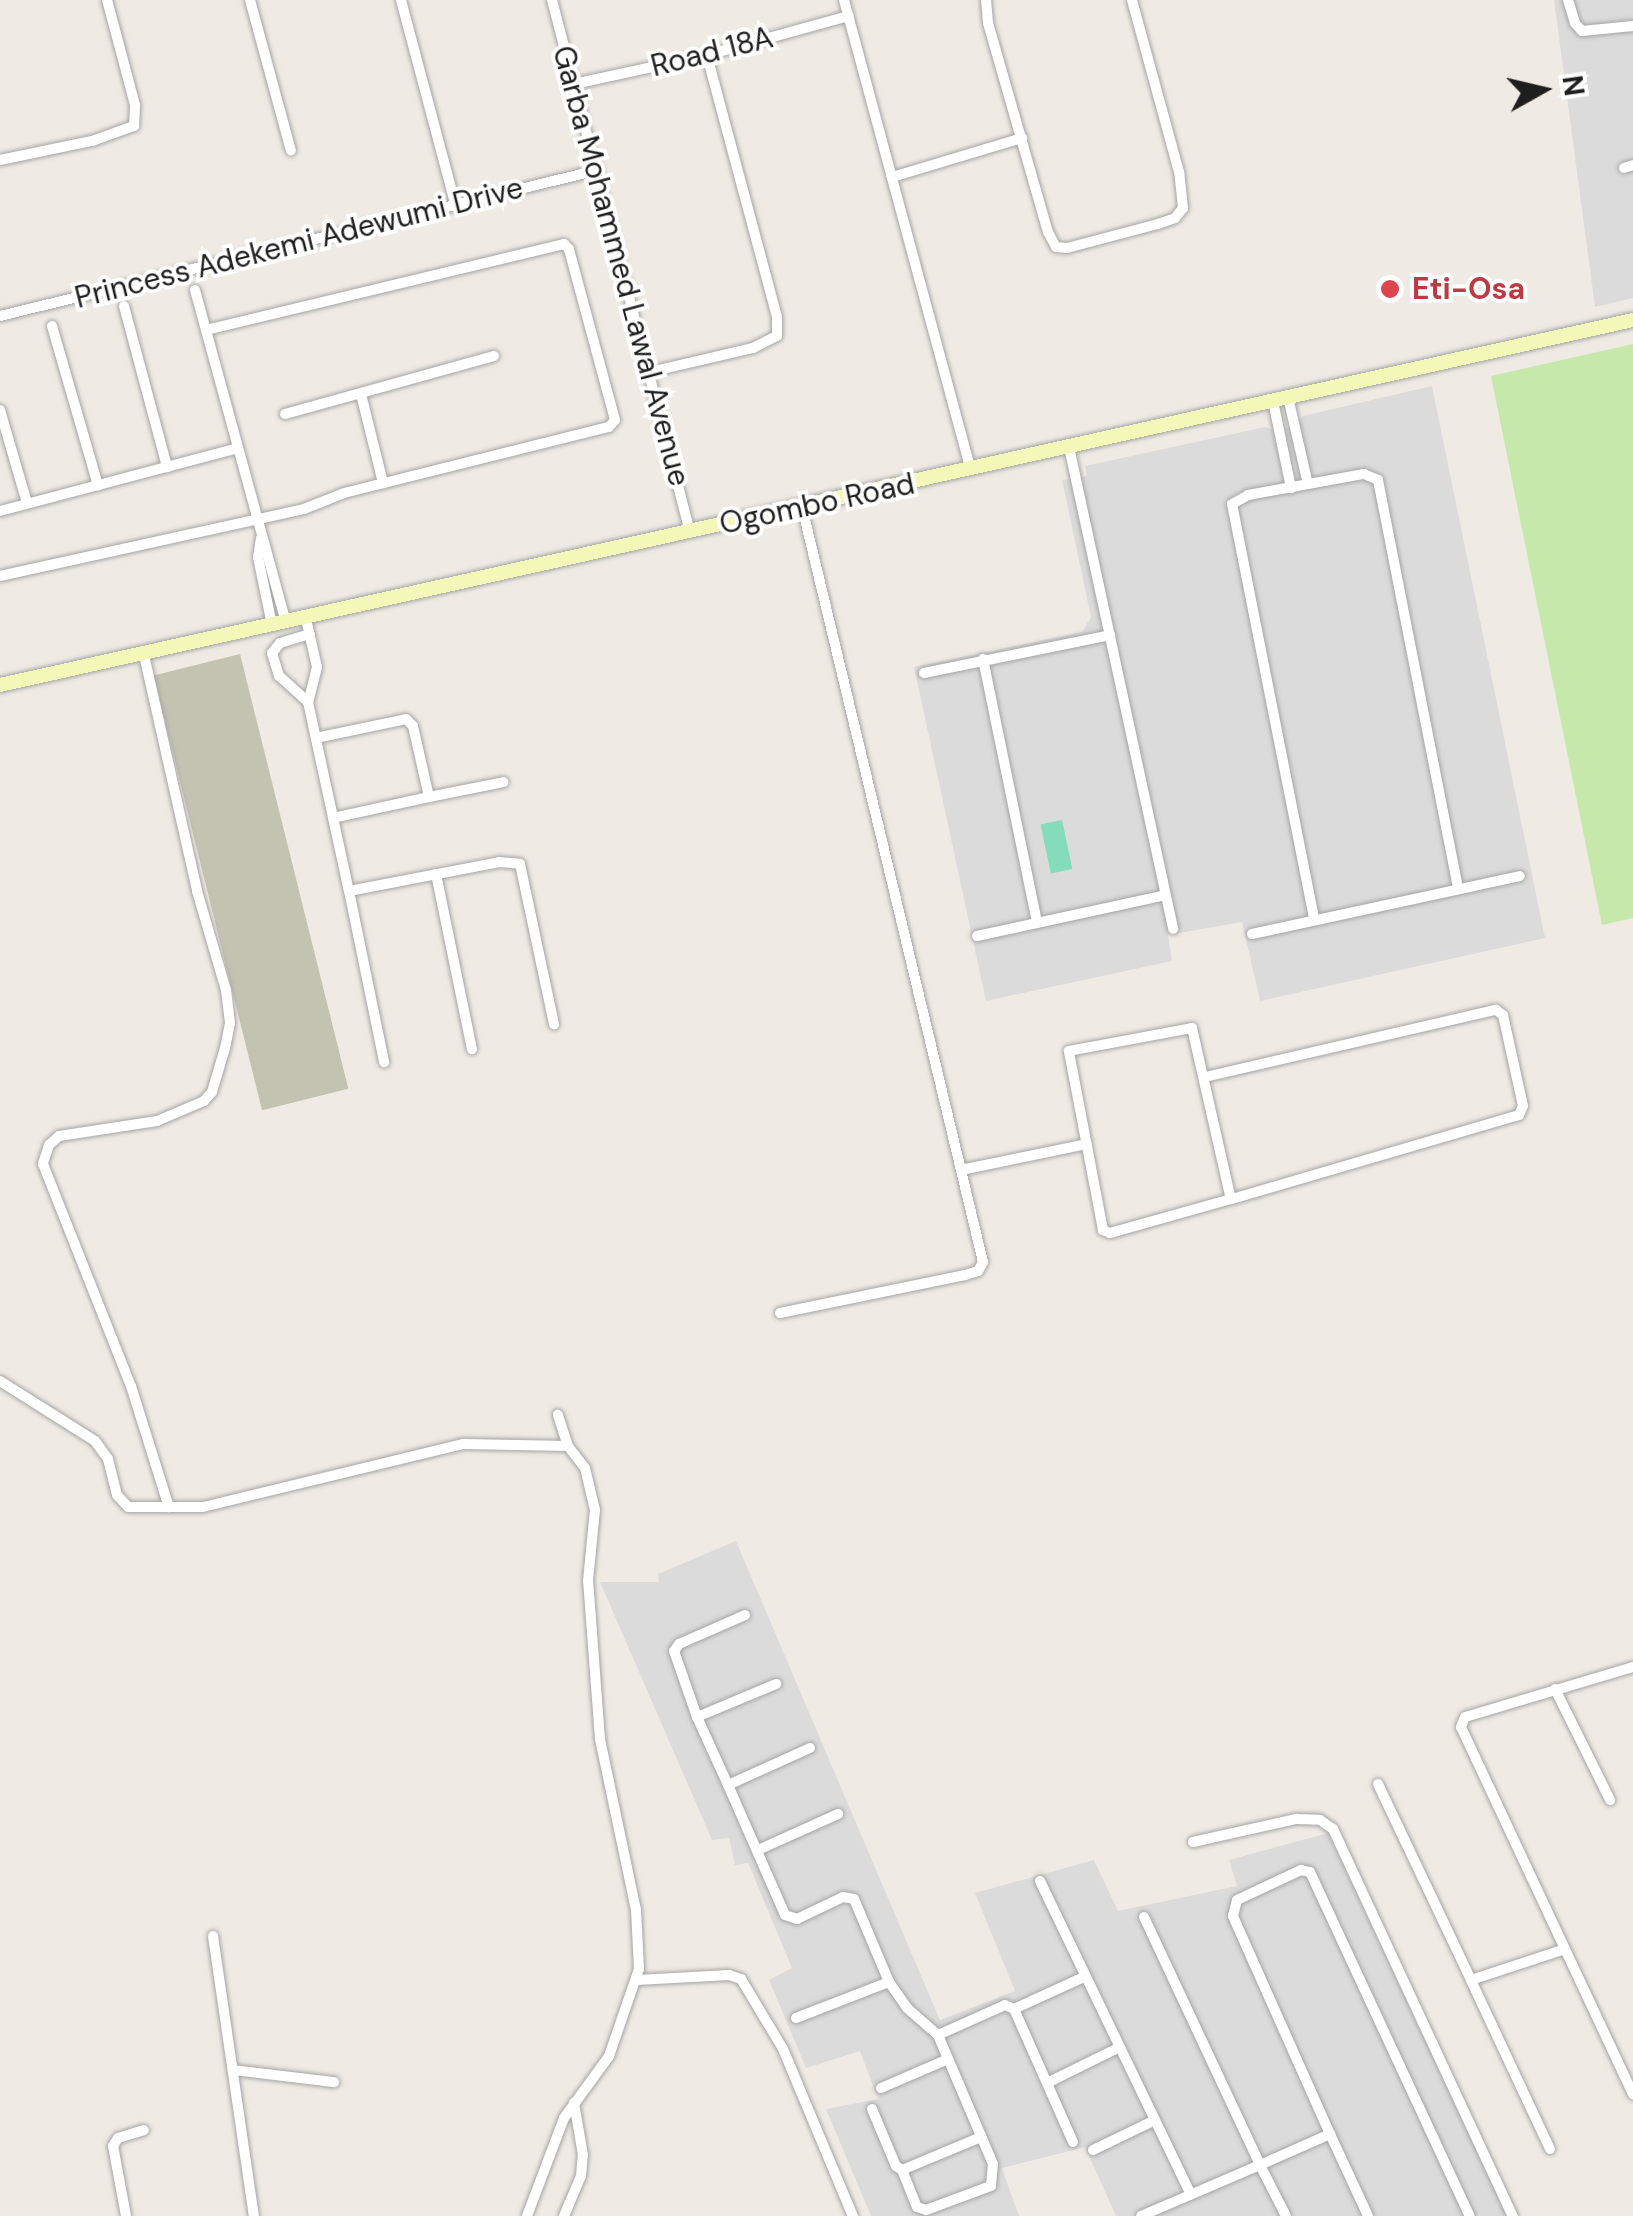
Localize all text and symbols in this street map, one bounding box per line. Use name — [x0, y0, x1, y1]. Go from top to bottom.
street label: Road 18A — [647, 19, 777, 85]
north arrow — [1493, 40, 1593, 140]
street label: Garba Mohammed Lawal Avenue — [545, 42, 697, 490]
text: N — [1553, 73, 1593, 98]
street label: Princess Adekemi Adewumi Drive — [71, 170, 527, 316]
place label: Eti-Osa — [1412, 271, 1525, 307]
marker: Eti-Osa — [1377, 276, 1403, 302]
street label: Ogombo Road — [716, 466, 918, 542]

